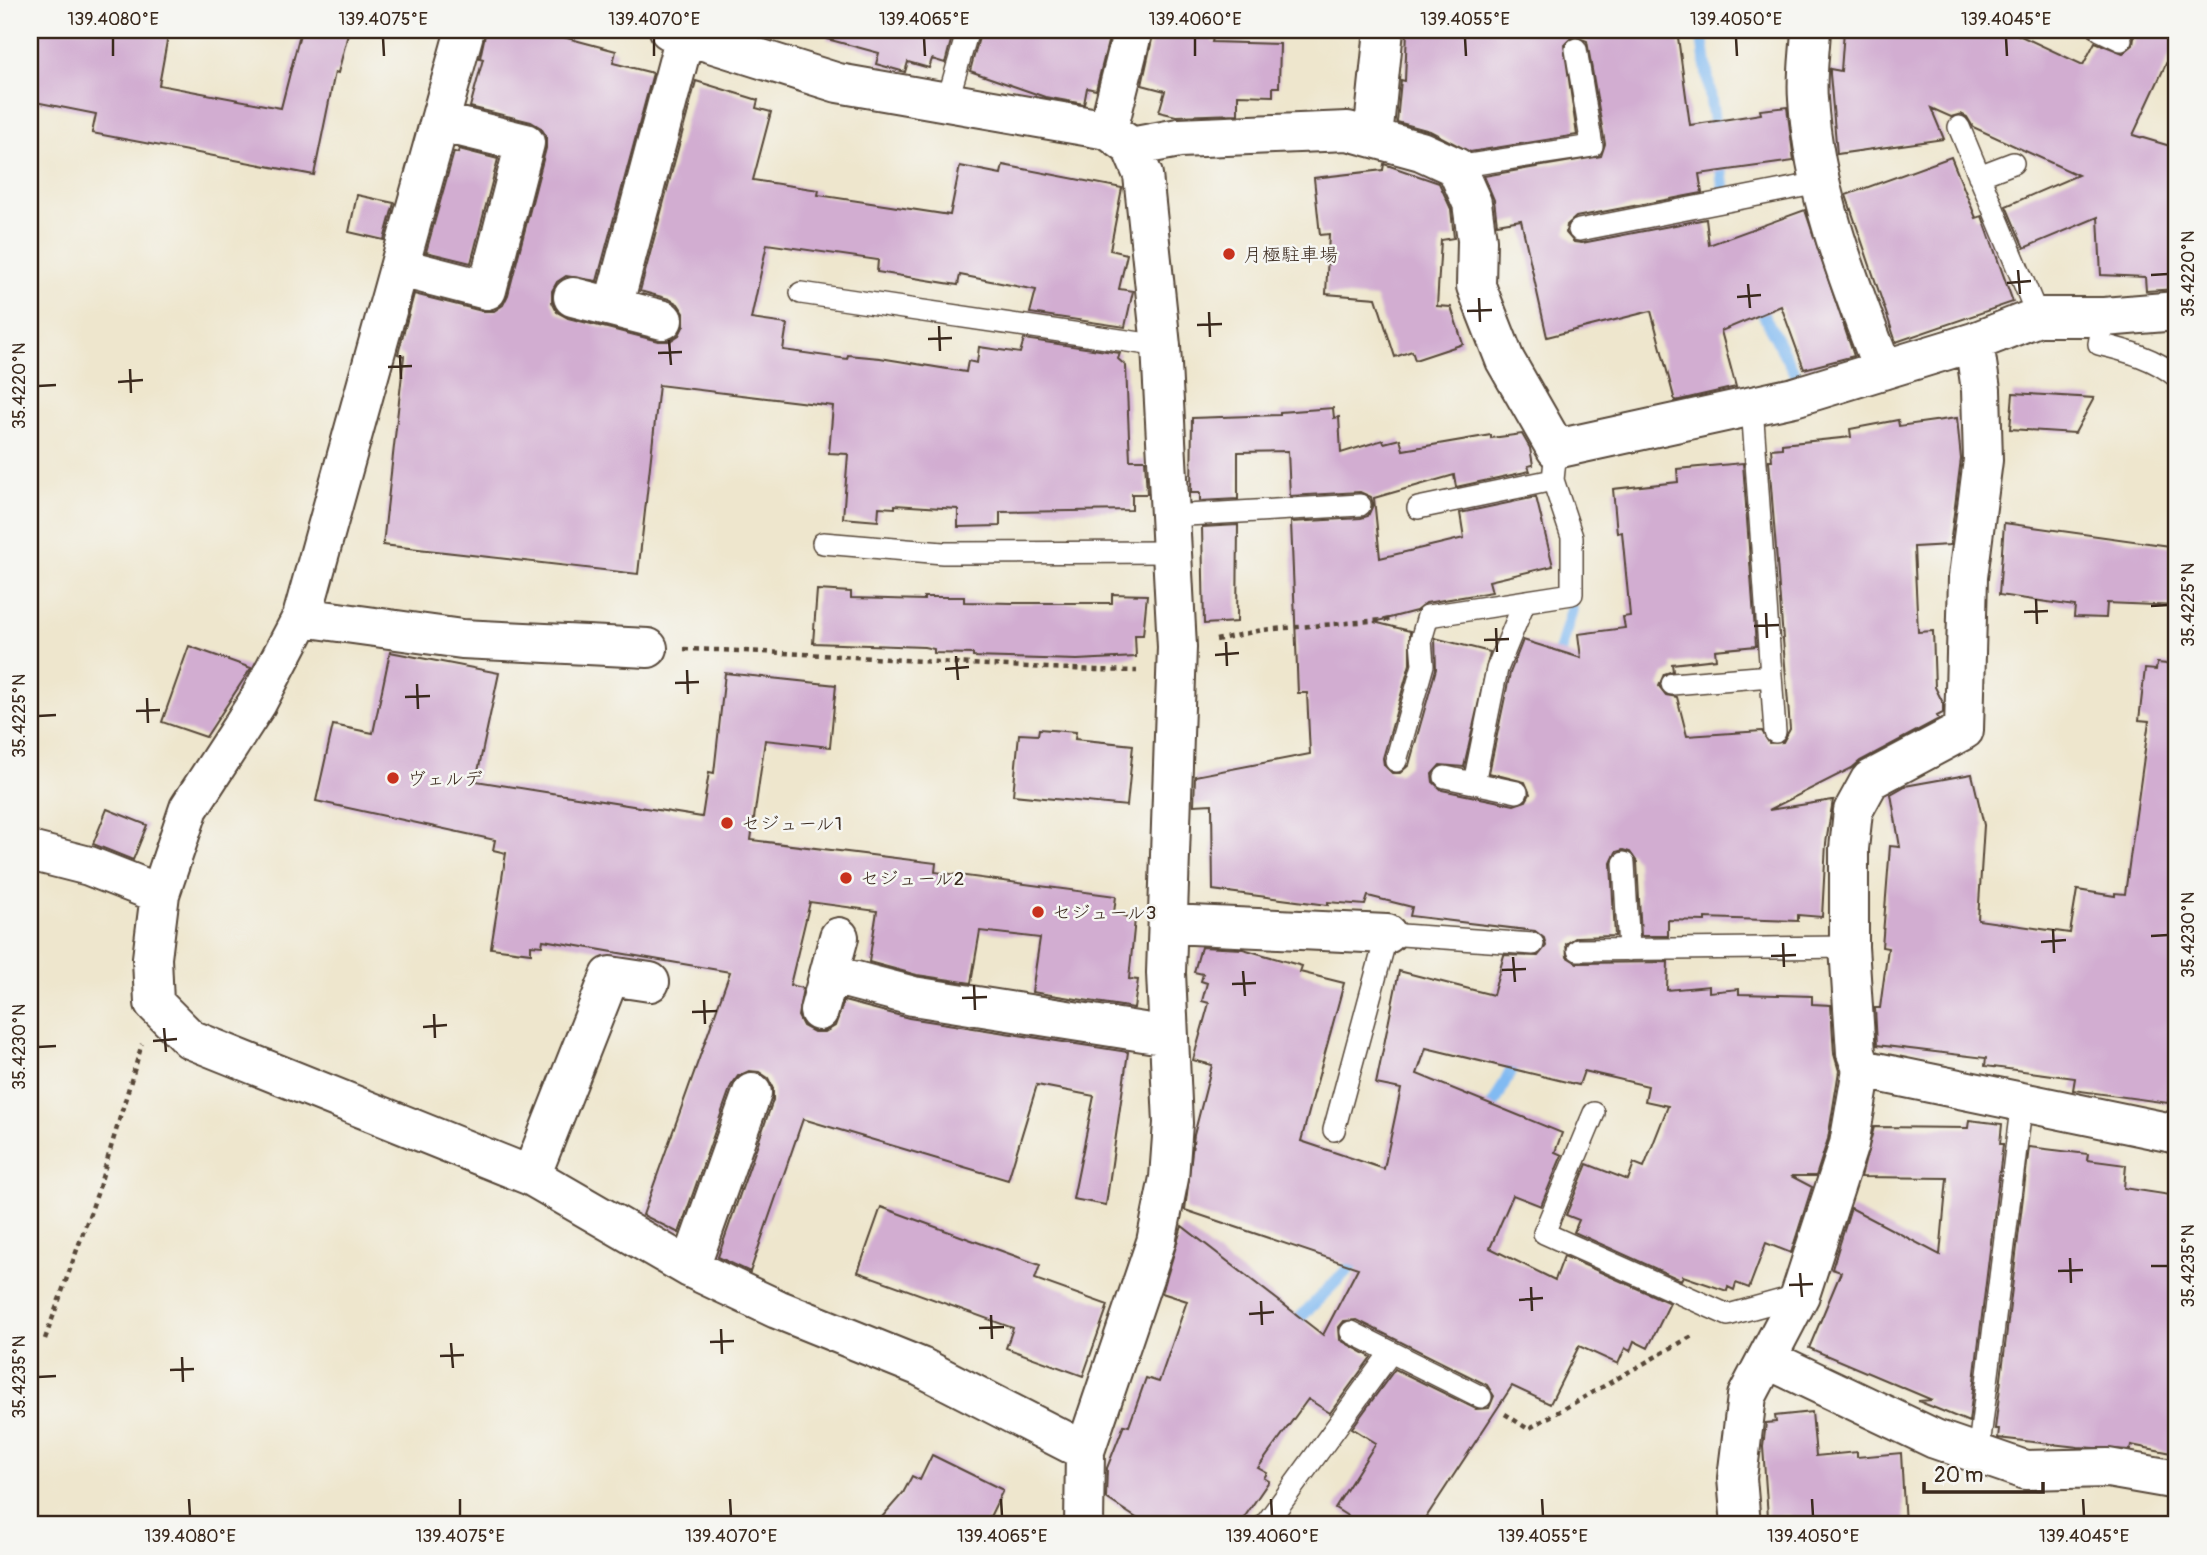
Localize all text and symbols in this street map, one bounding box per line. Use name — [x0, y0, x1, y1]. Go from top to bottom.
text: 139.4080°E — [67, 8, 159, 31]
text: 139.4075°E — [338, 8, 428, 31]
text: 139.4070°E — [608, 8, 700, 31]
text: 139.4065°E — [879, 8, 969, 31]
text: 139.4060°E — [1148, 8, 1242, 31]
text: 139.4055°E — [1420, 8, 1510, 31]
text: 139.4050°E — [1690, 8, 1782, 31]
text: 139.4045°E — [1961, 8, 2051, 31]
text: 35.4220°N — [2177, 231, 2200, 317]
place label: 月極駐車場 — [1243, 243, 1338, 267]
marker: 月極駐車場 — [1221, 246, 1237, 262]
text: 35.4220°N — [8, 343, 31, 429]
text: 35.4225°N — [2177, 563, 2200, 647]
text: 35.4225°N — [8, 674, 31, 758]
place label: ヴェルデ — [407, 767, 483, 791]
marker: ヴェルデ — [385, 770, 401, 786]
place label: セジュール1 — [741, 812, 842, 836]
marker: セジュール1 — [719, 815, 735, 831]
place label: セジュール2 — [860, 867, 964, 891]
marker: セジュール2 — [838, 870, 854, 886]
text: 35.4230°N — [2177, 892, 2200, 978]
place label: セジュール3 — [1052, 901, 1156, 925]
marker: セジュール3 — [1030, 904, 1046, 920]
text: 35.4230°N — [8, 1004, 31, 1090]
text: 35.4235°N — [2177, 1224, 2200, 1308]
text: 35.4235°N — [8, 1335, 31, 1419]
scale bar — [1924, 1450, 2042, 1494]
text: 20 m — [1934, 1462, 1983, 1489]
text: 139.4080°E — [144, 1525, 236, 1548]
text: 139.4075°E — [415, 1525, 505, 1548]
text: 139.4070°E — [685, 1525, 777, 1548]
text: 139.4065°E — [957, 1525, 1047, 1548]
text: 139.4060°E — [1225, 1525, 1319, 1548]
text: 139.4055°E — [1498, 1525, 1588, 1548]
text: 139.4050°E — [1767, 1525, 1859, 1548]
text: 139.4045°E — [2039, 1525, 2129, 1548]

